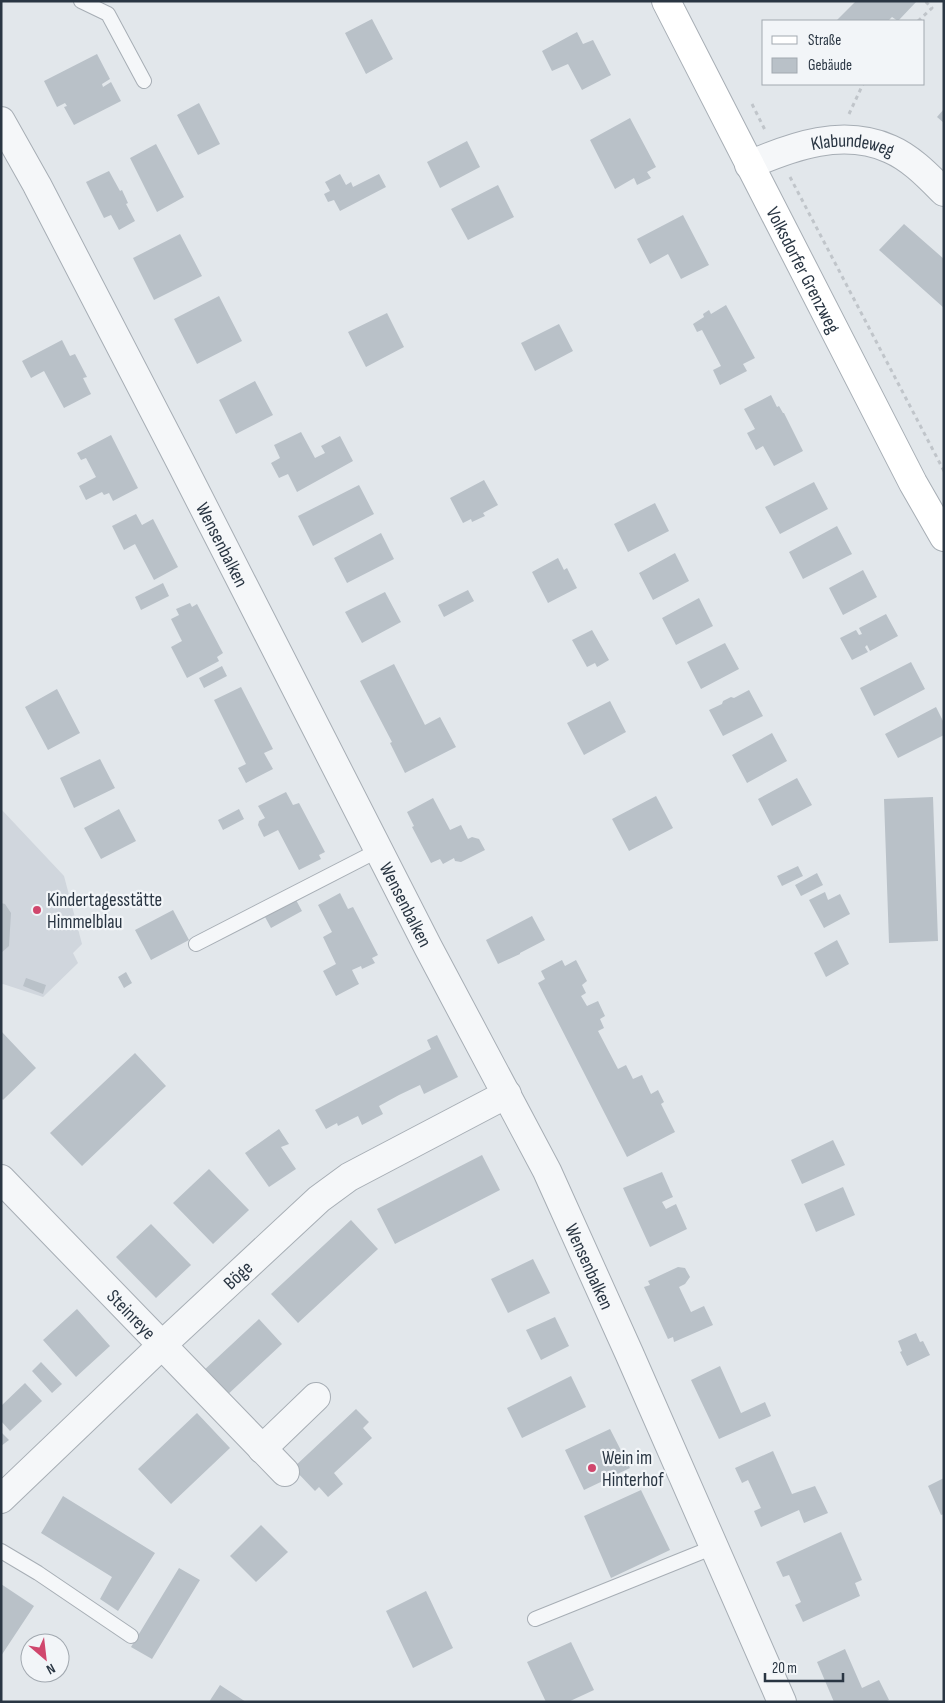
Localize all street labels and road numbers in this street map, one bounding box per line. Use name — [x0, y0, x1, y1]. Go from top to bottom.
street label: Klabundeweg — [809, 130, 898, 163]
street label: Volksdorfer Grenzweg — [760, 203, 845, 338]
street label: Wensenbalken — [190, 499, 252, 591]
street label: Wensenbalken — [374, 859, 436, 951]
street label: Wensenbalken — [559, 1220, 618, 1313]
street label: Böge — [219, 1257, 258, 1295]
street label: Steinreye — [101, 1285, 160, 1345]

